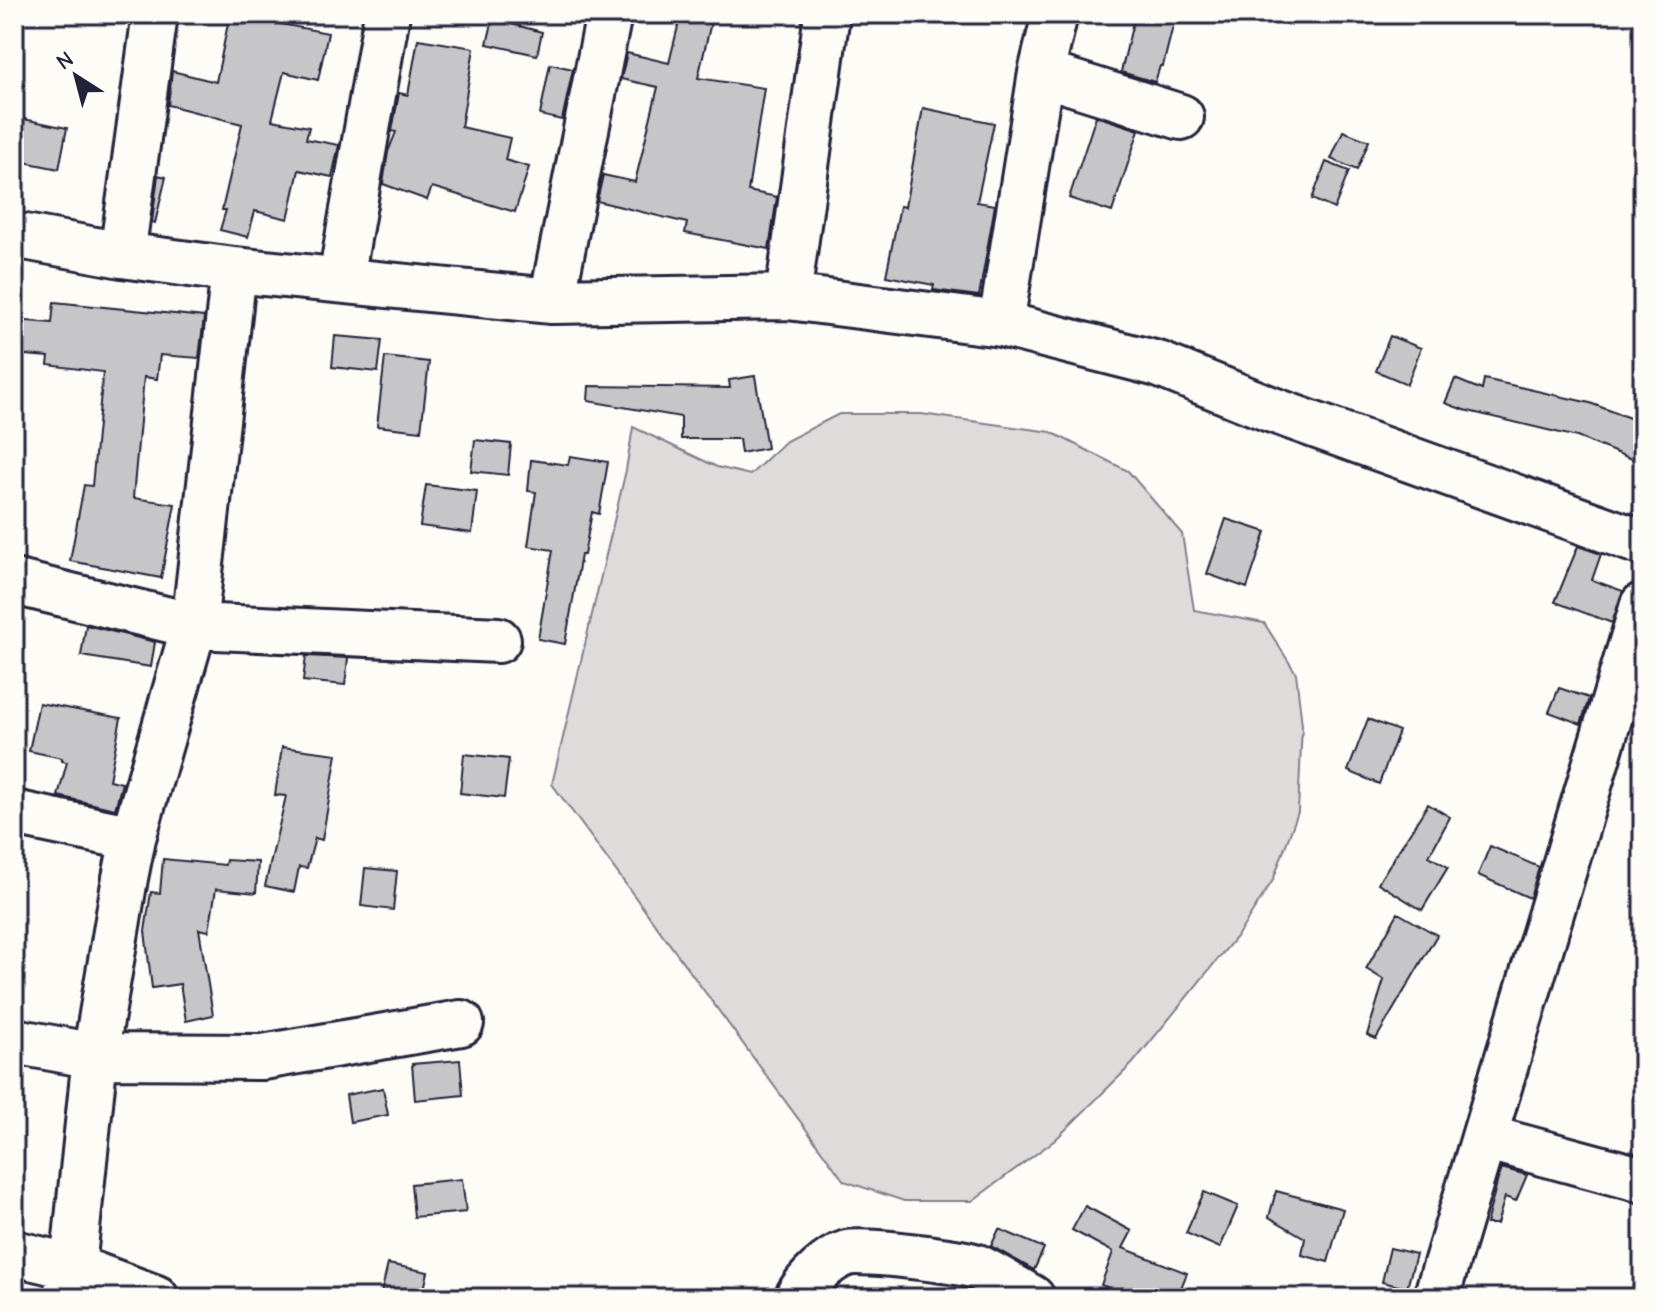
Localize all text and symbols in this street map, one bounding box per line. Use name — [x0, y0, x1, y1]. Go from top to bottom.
north arrow — [36, 36, 116, 116]
text: N — [51, 46, 78, 75]

